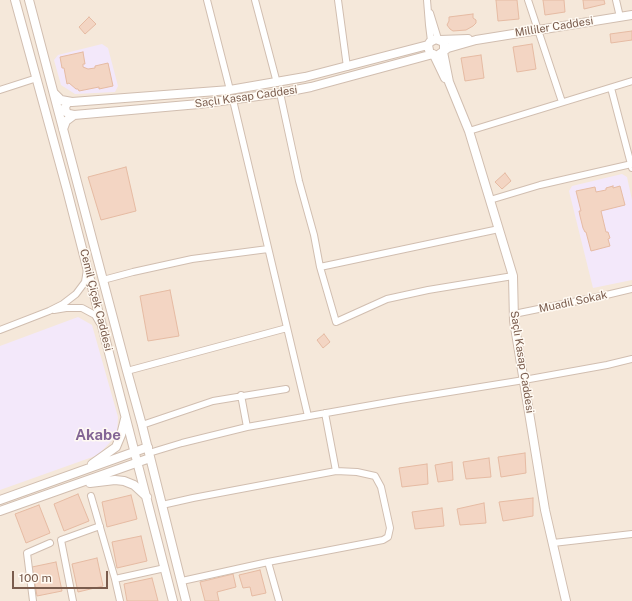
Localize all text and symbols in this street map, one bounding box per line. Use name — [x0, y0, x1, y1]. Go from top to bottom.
street label: Milliler Caddesi — [514, 14, 594, 40]
street label: Saçlı Kasap Caddesi — [194, 83, 298, 111]
street label: Cemil Çiçek Caddesi — [77, 248, 115, 352]
street label: Muadil Sokak — [538, 288, 608, 316]
street label: Saçlı Kasap Caddesi — [507, 310, 537, 414]
district label: Akabe — [75, 426, 121, 444]
scale bar — [14, 563, 110, 589]
text: 100 m — [19, 571, 52, 585]

